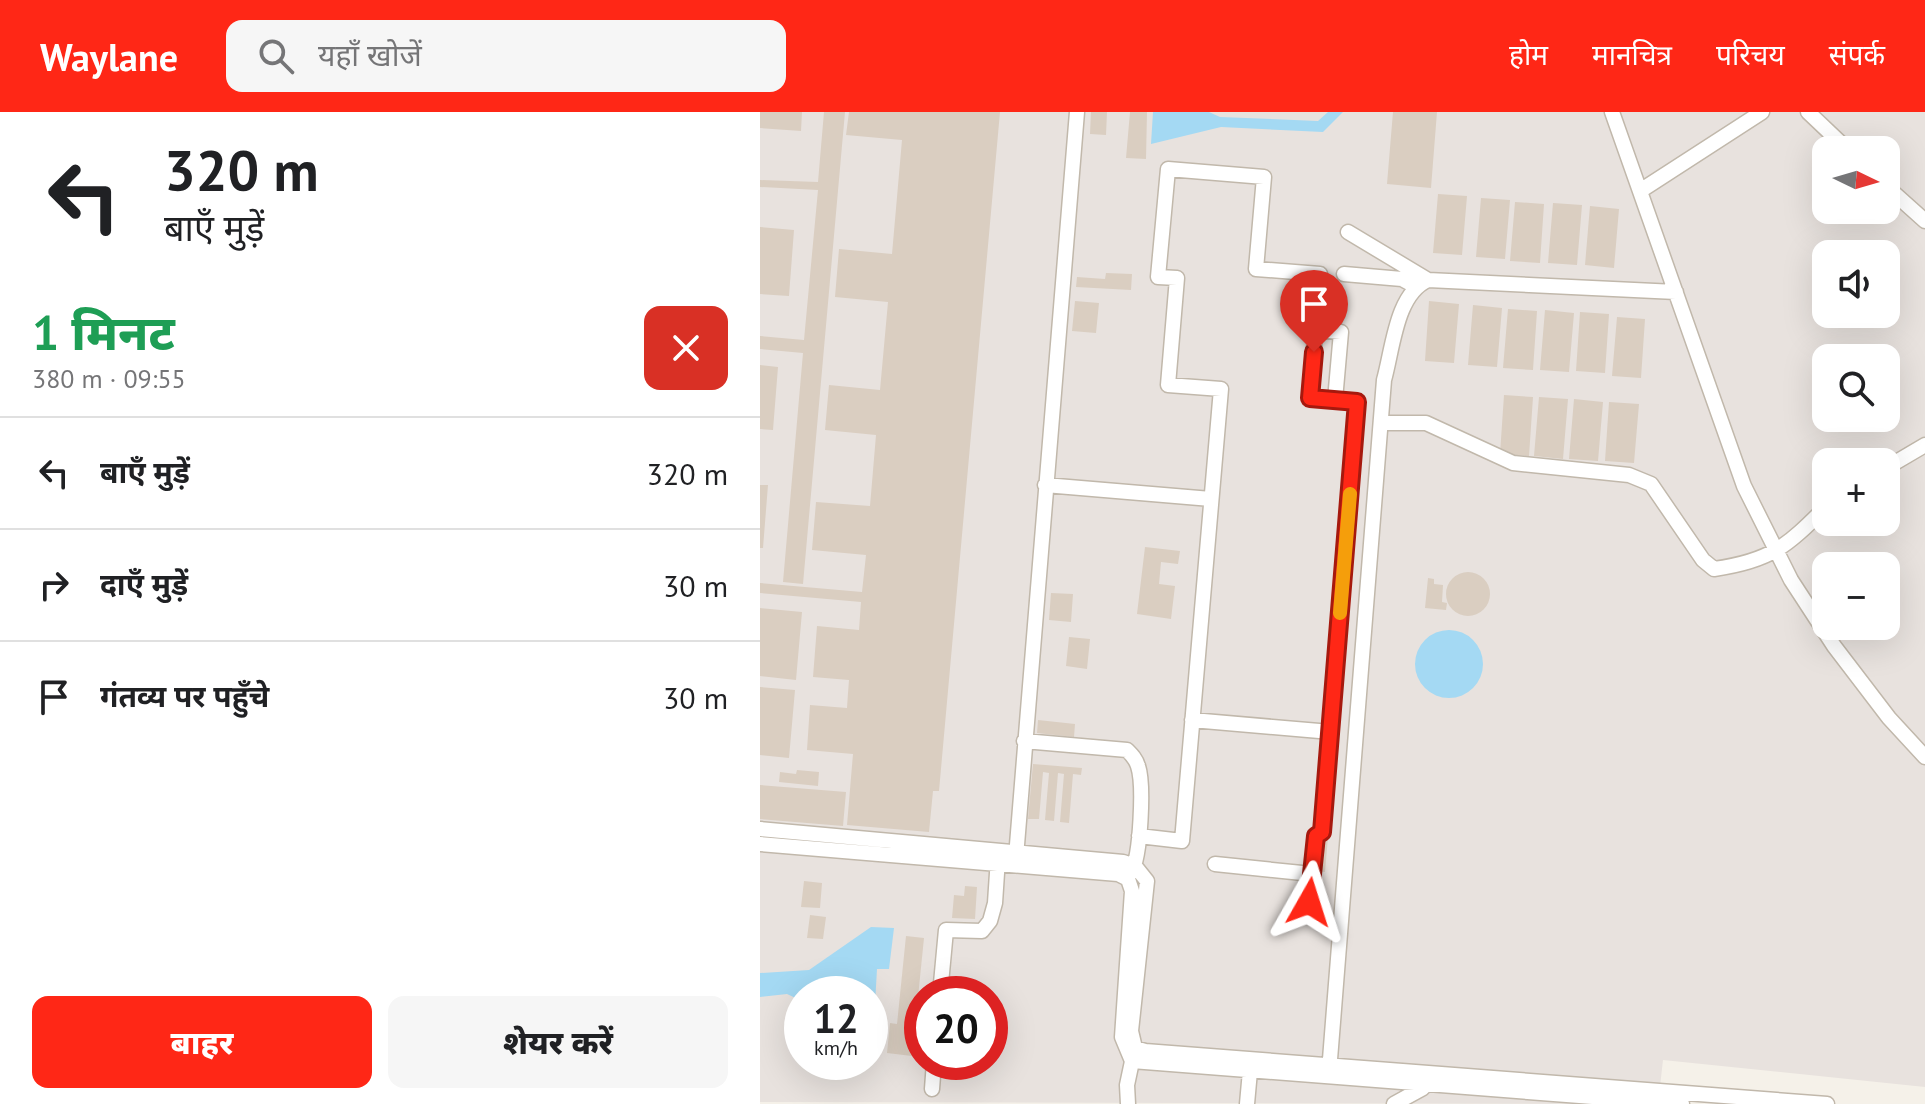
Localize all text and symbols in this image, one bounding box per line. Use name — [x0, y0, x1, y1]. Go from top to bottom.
search box — [226, 20, 786, 92]
text: Waylane — [40, 32, 178, 81]
icon: search — [254, 34, 298, 78]
text: यहाँ खोजें — [318, 35, 422, 74]
text: होम — [1509, 36, 1548, 73]
text: मानचित्र — [1592, 36, 1672, 73]
text: परिचय — [1716, 36, 1785, 73]
text: संपर्क — [1829, 36, 1885, 73]
text: 320 m — [164, 134, 319, 206]
north arrow — [1812, 136, 1900, 224]
map controls — [1812, 136, 1900, 640]
icon: left — [32, 144, 136, 248]
text: बाएँ मुड़ें — [164, 204, 264, 251]
button: sound — [1812, 240, 1900, 328]
pin — [1280, 270, 1348, 352]
icon: arrive — [1292, 282, 1336, 326]
text: 1 मिनट — [32, 301, 175, 363]
button: close — [644, 306, 728, 390]
button: search — [1812, 344, 1900, 432]
text: 380 m · 09:55 — [32, 362, 186, 395]
button: + — [1812, 448, 1900, 536]
icon: left — [32, 451, 76, 495]
text: बाएँ मुड़ें — [100, 452, 190, 491]
text: 320 m — [647, 454, 728, 493]
button: − — [1812, 552, 1900, 640]
icon: right — [32, 563, 76, 607]
text: दाएँ मुड़ें — [100, 564, 188, 603]
text: 30 m — [663, 566, 728, 605]
icon: arrive — [32, 675, 76, 719]
text: गंतव्य पर पहुँचे — [100, 676, 269, 715]
text: 30 m — [663, 678, 728, 717]
position arrow — [1267, 860, 1351, 944]
speed limit sign: 20 — [904, 976, 1008, 1080]
text: 12 — [813, 992, 859, 1044]
button: बाहर — [32, 996, 372, 1088]
button: शेयर करें — [388, 996, 728, 1088]
text: km/h — [814, 1035, 858, 1061]

